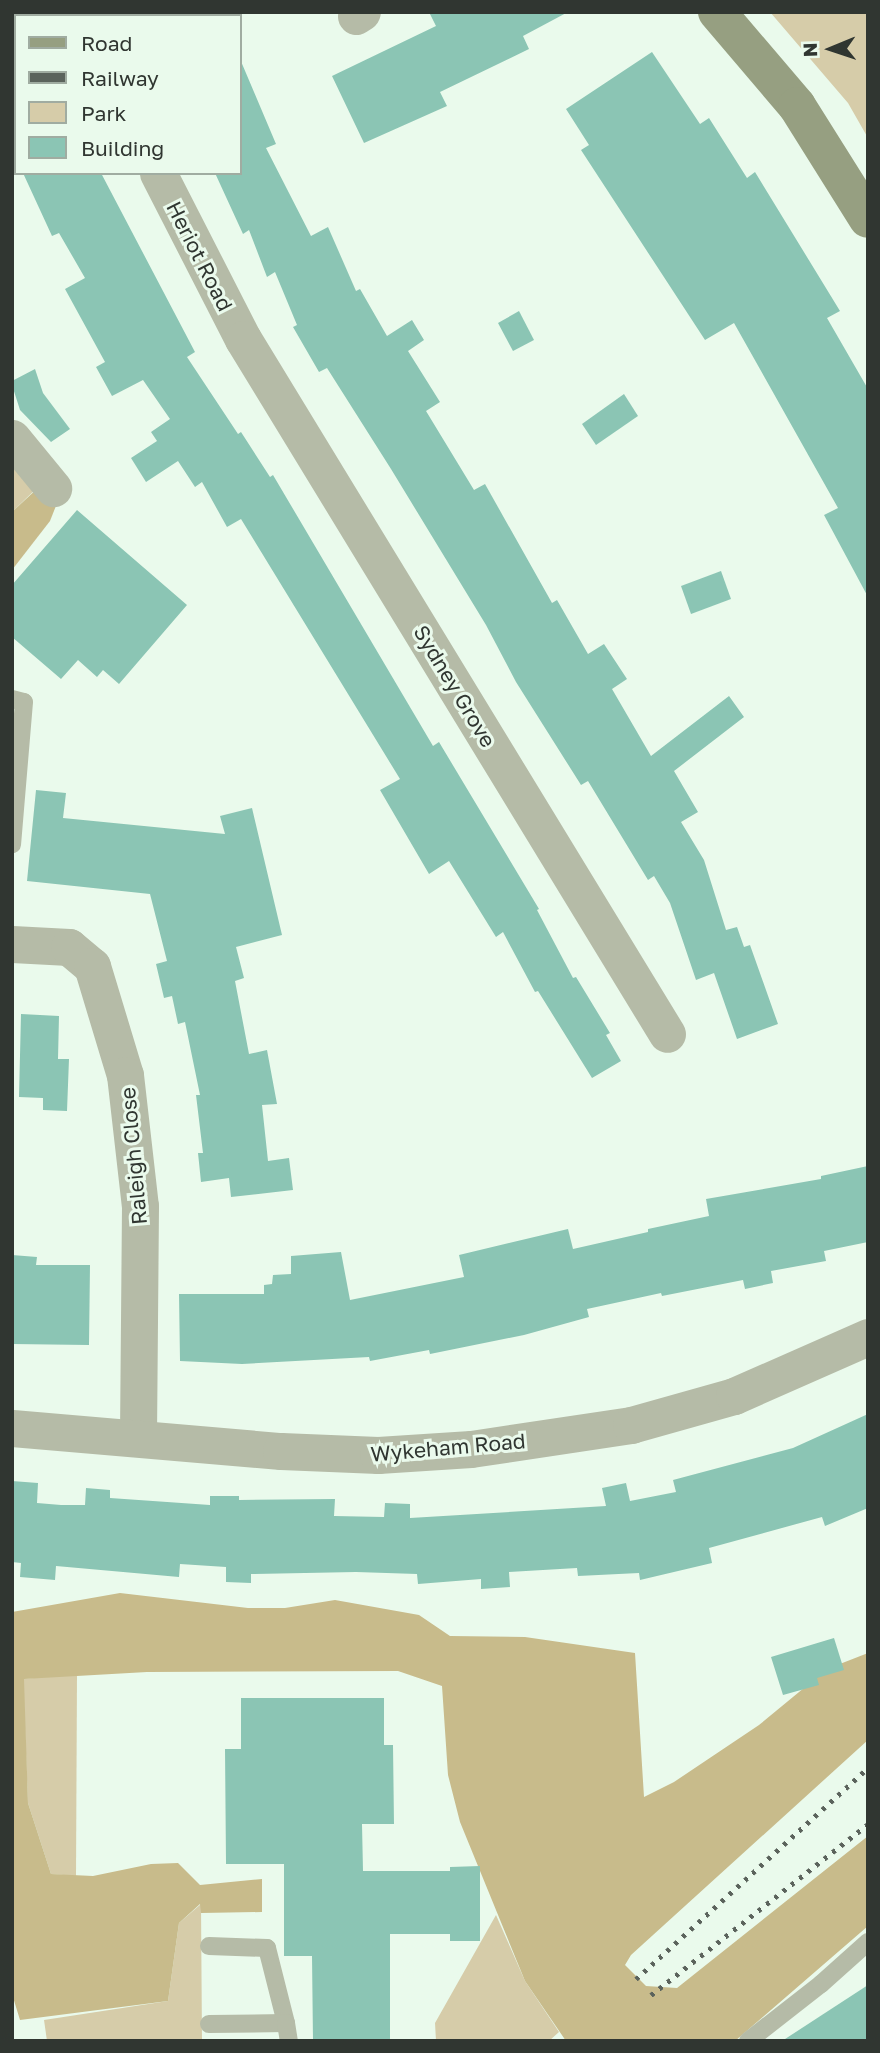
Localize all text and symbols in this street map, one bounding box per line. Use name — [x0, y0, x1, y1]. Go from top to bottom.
legend — [14, 14, 242, 175]
north arrow — [796, 14, 866, 84]
text: Road — [81, 30, 132, 56]
text: N — [798, 42, 821, 57]
text: Railway — [81, 65, 159, 91]
text: Park — [81, 100, 126, 126]
text: Building — [81, 135, 164, 161]
street label: Heriot Road — [162, 197, 238, 315]
street label: Sydney Grove — [409, 621, 501, 751]
street label: Raleigh Close — [114, 1086, 152, 1226]
street label: Wykeham Road — [369, 1428, 527, 1466]

